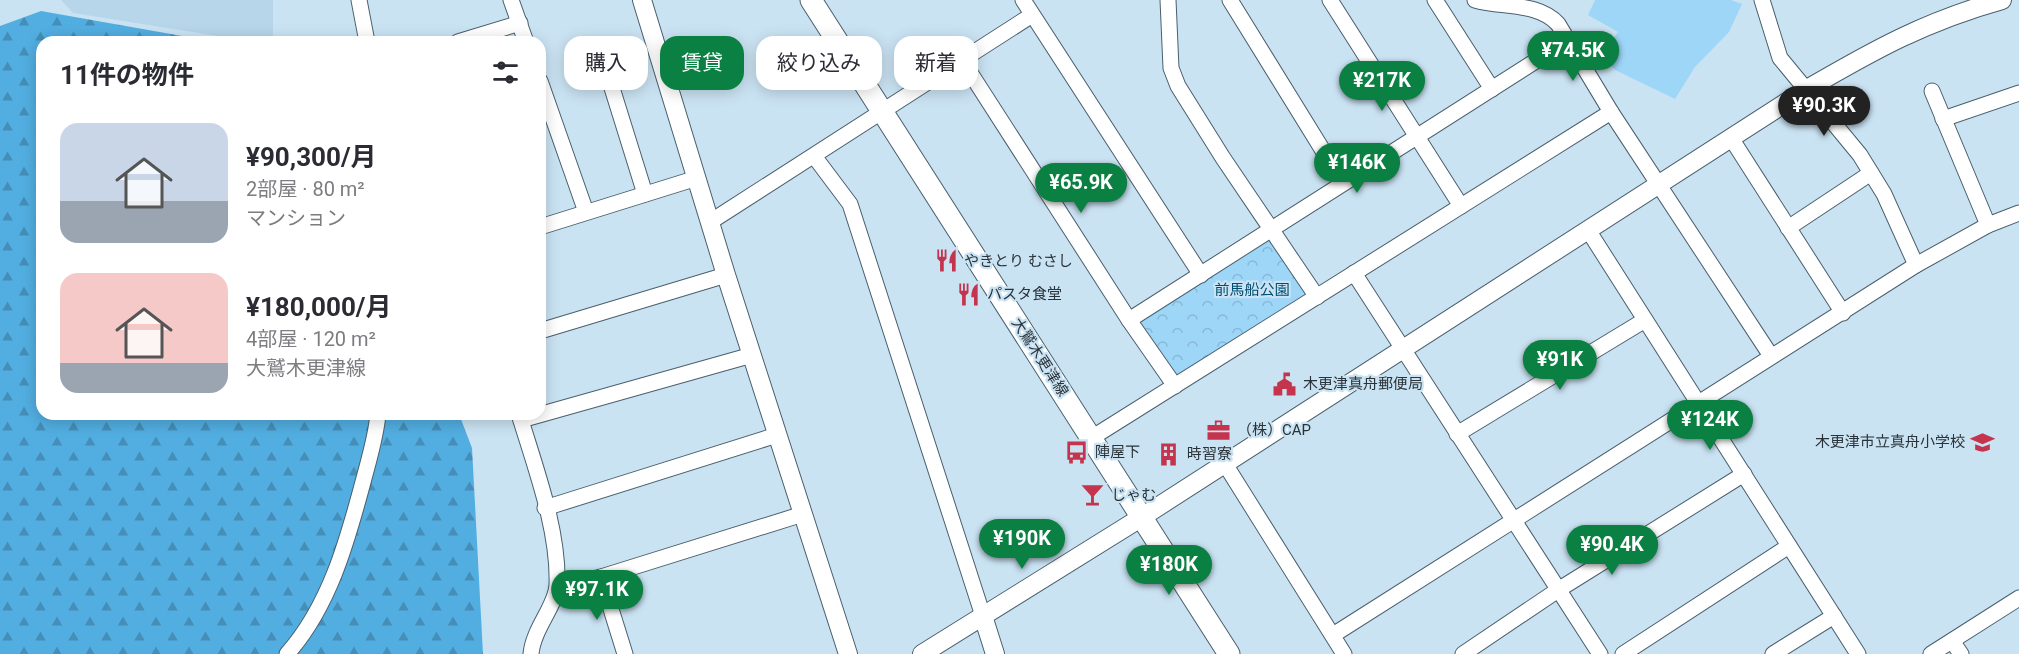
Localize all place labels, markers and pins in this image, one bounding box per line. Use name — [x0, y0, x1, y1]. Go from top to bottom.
pin: ¥74.5K — [1524, 31, 1622, 82]
pin: ¥217K — [1340, 61, 1424, 112]
pin: ¥90.3K — [1775, 86, 1873, 137]
pin: ¥146K — [1315, 143, 1399, 194]
pin: ¥65.9K — [1032, 163, 1130, 214]
restaurant icon: やきとり むさし — [933, 248, 959, 274]
place label: やきとり むさし — [964, 252, 1073, 270]
restaurant icon: パスタ食堂 — [956, 281, 982, 307]
place label: パスタ食堂 — [987, 285, 1062, 303]
pin: ¥91K — [1524, 340, 1596, 391]
public building icon: 木更津真舟郵便局 — [1272, 371, 1298, 397]
place label: 木更津真舟郵便局 — [1303, 375, 1423, 393]
pin: ¥124K — [1668, 400, 1752, 451]
office icon: （株）CAP — [1206, 417, 1232, 443]
place label: （株）CAP — [1237, 421, 1311, 439]
school or university icon: 木更津市立真舟小学校 — [1970, 429, 1996, 455]
place label: 木更津市立真舟小学校 — [1815, 433, 1965, 451]
bus stop icon: 陣屋下 — [1064, 439, 1090, 465]
building icon: 時習寮 — [1156, 441, 1182, 467]
place label: 陣屋下 — [1095, 443, 1140, 461]
place label: 時習寮 — [1187, 445, 1232, 463]
bar icon: じゃむ — [1080, 482, 1106, 508]
place label: じゃむ — [1111, 486, 1156, 504]
pin: ¥190K — [980, 519, 1064, 570]
pin: ¥90.4K — [1563, 525, 1661, 576]
pin: ¥180K — [1127, 545, 1211, 596]
pin: ¥97.1K — [548, 570, 646, 621]

